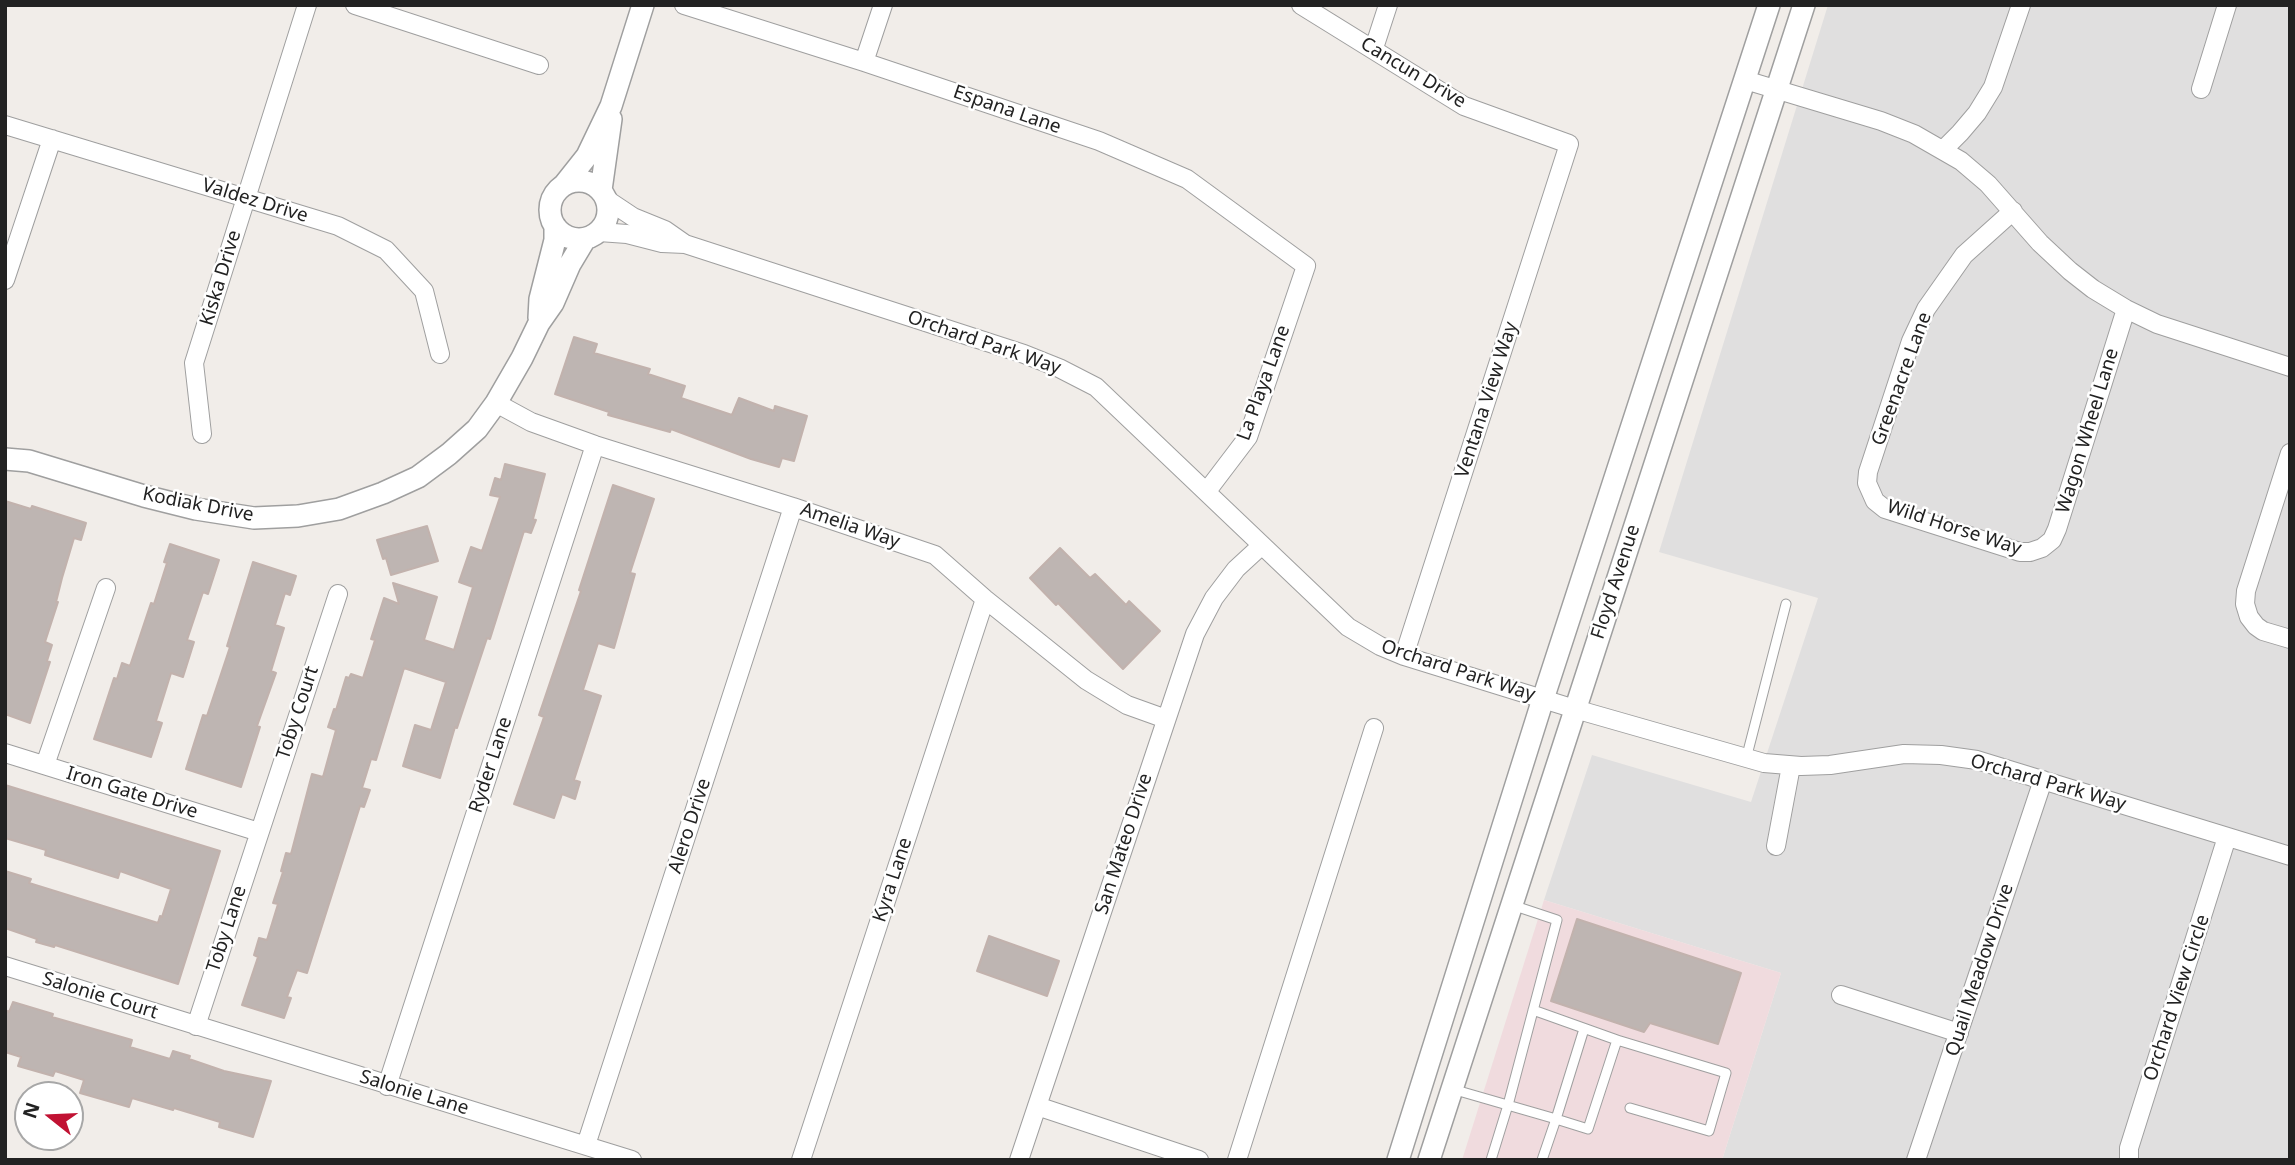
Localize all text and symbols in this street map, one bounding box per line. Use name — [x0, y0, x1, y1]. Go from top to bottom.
street label: Cancun Drive — [1356, 33, 1470, 113]
street label: Espana Lane — [950, 81, 1064, 139]
street label: Valdez Drive — [199, 174, 311, 228]
street label: Kiska Drive — [196, 228, 246, 328]
street label: Orchard Park Way — [904, 306, 1064, 380]
street label: Greenacre Lane — [1867, 309, 1937, 449]
street label: Ventana View Way — [1451, 319, 1523, 481]
street label: La Playa Lane — [1233, 322, 1295, 444]
street label: Wagon Wheel Lane — [2052, 346, 2124, 516]
street label: Kodiak Drive — [141, 483, 255, 527]
street label: Wild Horse Way — [1884, 496, 2024, 560]
street label: Amelia Way — [797, 498, 903, 554]
street label: Floyd Avenue — [1587, 522, 1645, 642]
street label: Orchard Park Way — [1378, 635, 1538, 707]
street label: Toby Court — [272, 664, 324, 762]
street label: Ryder Lane — [465, 714, 517, 816]
street label: Orchard Park Way — [1968, 750, 2128, 816]
street label: Iron Gate Drive — [64, 762, 200, 824]
street label: San Mateo Drive — [1090, 771, 1158, 917]
street label: Alero Drive — [664, 776, 716, 876]
street label: Kyra Lane — [869, 835, 917, 925]
street label: Quail Meadow Drive — [1941, 881, 2019, 1059]
street label: Toby Lane — [202, 883, 252, 975]
street label: Orchard View Circle — [2139, 912, 2215, 1084]
street label: Salonie Court — [39, 968, 161, 1024]
street label: Salonie Lane — [357, 1066, 471, 1120]
north arrow — [14, 1081, 84, 1151]
text: N — [16, 1099, 46, 1122]

